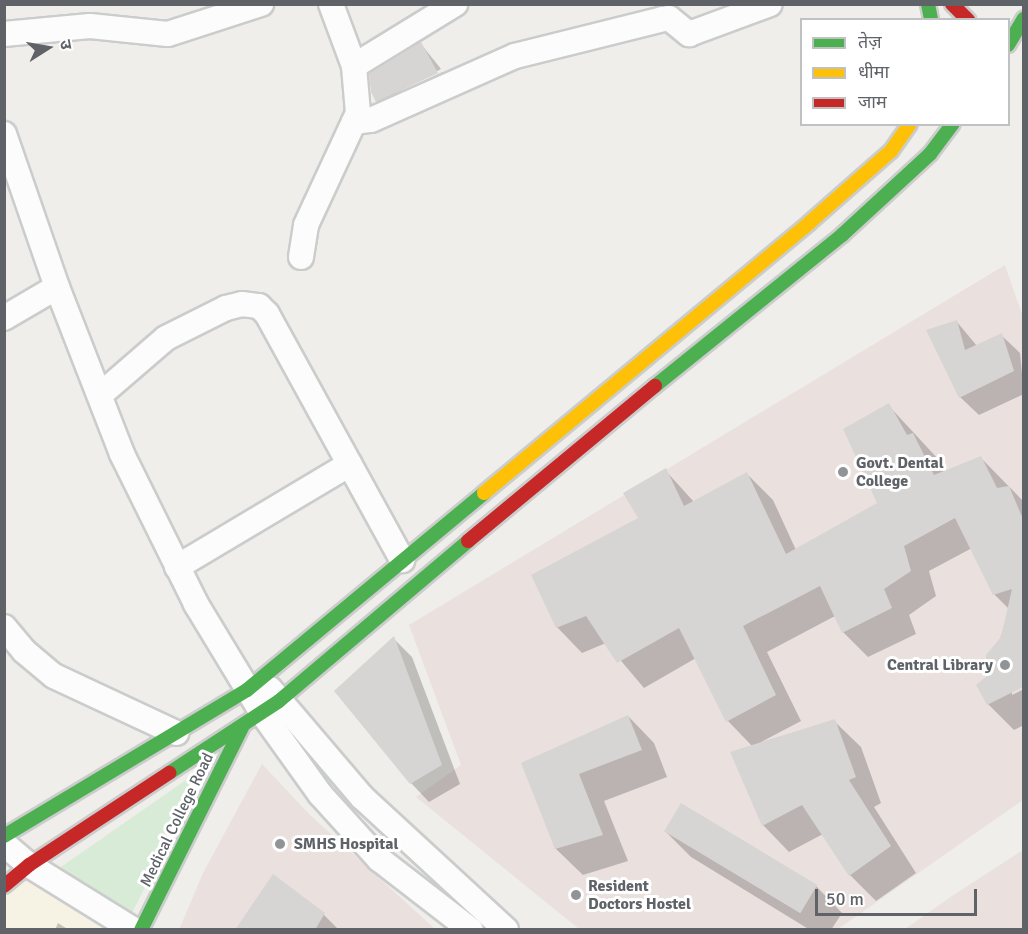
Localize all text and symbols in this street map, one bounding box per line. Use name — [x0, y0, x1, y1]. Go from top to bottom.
north arrow — [18, 18, 78, 78]
legend — [800, 18, 1010, 126]
text: तेज़ — [858, 31, 882, 53]
text: उ — [55, 38, 76, 51]
text: धीमा — [858, 61, 889, 83]
text: जाम — [858, 91, 887, 113]
place label: Govt. Dental College — [856, 453, 944, 491]
marker: Govt. Dental College — [834, 463, 852, 481]
place label: Central Library — [887, 655, 993, 675]
marker: Central Library — [998, 658, 1012, 672]
street label: Medical College Road — [136, 750, 218, 890]
place label: SMHS Hospital — [294, 834, 398, 854]
marker: SMHS Hospital — [271, 835, 289, 853]
place label: Resident Doctors Hostel — [588, 876, 691, 914]
scale bar — [818, 877, 980, 915]
marker: Resident Doctors Hostel — [569, 888, 583, 902]
text: 50 m — [826, 888, 864, 910]

